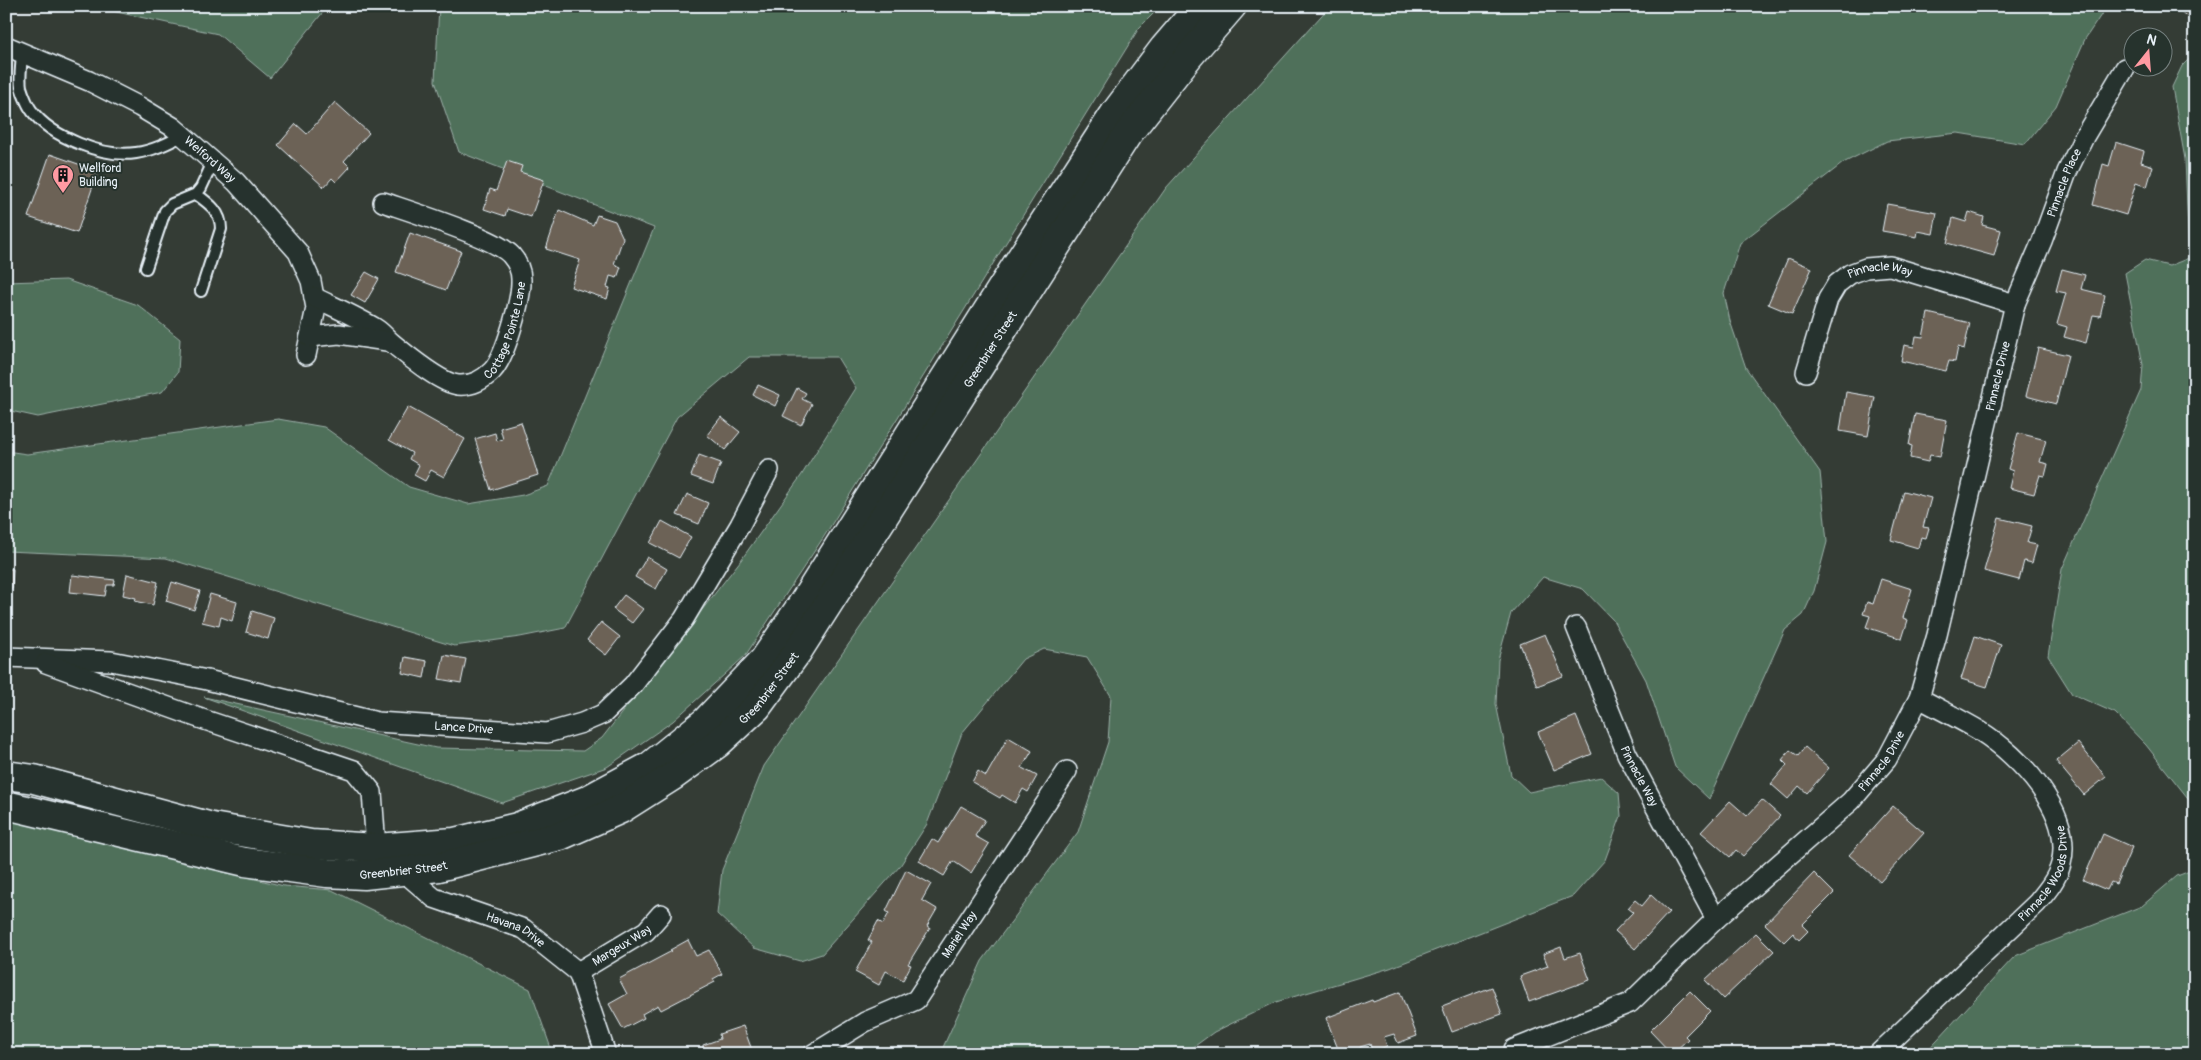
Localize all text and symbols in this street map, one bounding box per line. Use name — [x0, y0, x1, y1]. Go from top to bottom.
north arrow — [2124, 28, 2174, 78]
text: N — [2145, 31, 2159, 50]
street label: Welford Way — [181, 133, 239, 186]
street label: Pinnacle Place — [2044, 146, 2085, 219]
place label: Wellford Building — [79, 161, 122, 190]
building icon: Wellford Building — [51, 163, 75, 194]
street label: Pinnacle Way — [1845, 259, 1914, 282]
street label: Cottage Pointe Lane — [481, 281, 529, 383]
street label: Greenbrier Street — [960, 308, 1020, 391]
street label: Pinnacle Drive — [1983, 340, 2013, 412]
street label: Greenbrier Street — [736, 649, 802, 728]
street label: Lance Drive — [434, 718, 494, 737]
street label: Pinnacle Drive — [1855, 728, 1908, 794]
street label: Pinnacle Way — [1617, 744, 1661, 809]
street label: Pinnacle Woods Drive — [2015, 824, 2071, 924]
street label: Greenbrier Street — [359, 858, 449, 883]
street label: Mariel Way — [938, 908, 980, 961]
street label: Havana Drive — [484, 909, 548, 950]
street label: Margeux Way — [589, 923, 655, 969]

